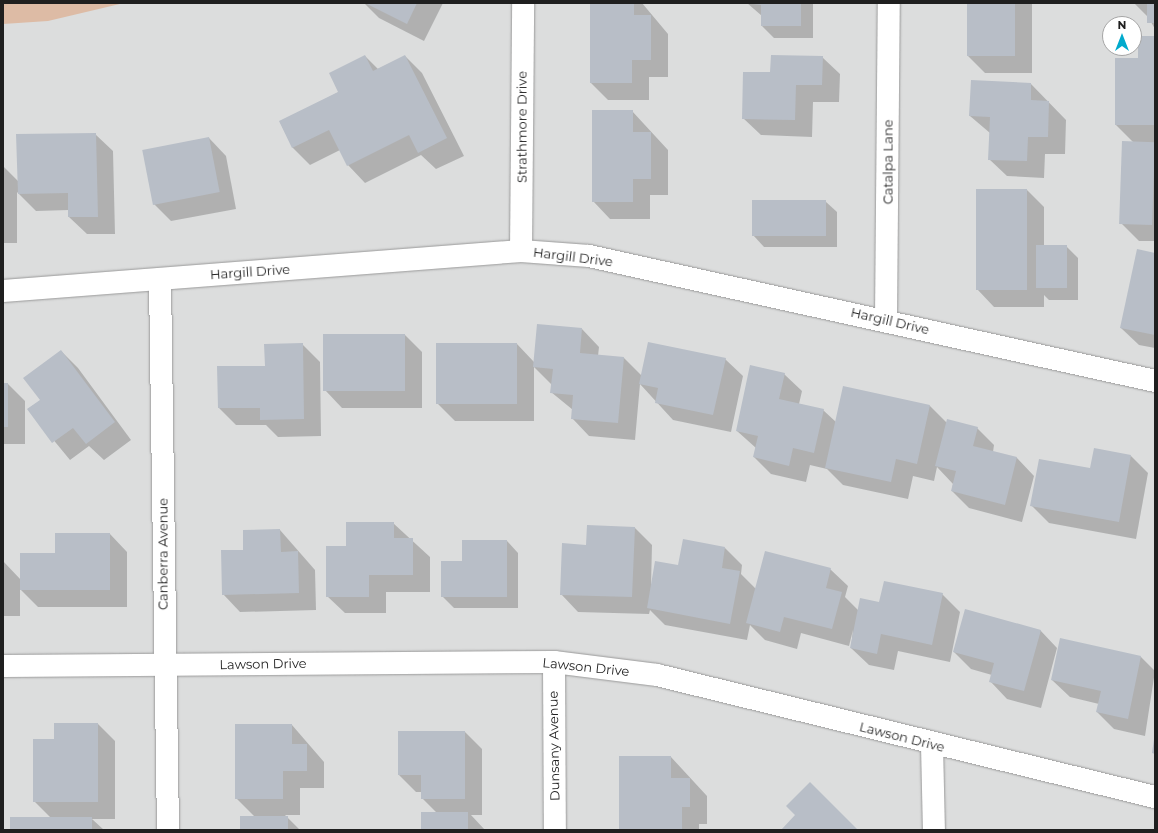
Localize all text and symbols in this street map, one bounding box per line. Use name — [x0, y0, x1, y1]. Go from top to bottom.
north arrow — [1102, 16, 1142, 56]
text: N — [1118, 18, 1126, 32]
street label: Strathmore Drive — [514, 71, 530, 183]
street label: Catalpa Lane — [880, 120, 896, 204]
street label: Hargill Drive — [532, 244, 614, 270]
street label: Hargill Drive — [209, 261, 291, 283]
street label: Hargill Drive — [849, 304, 931, 338]
street label: Canberra Avenue — [155, 498, 171, 610]
street label: Lawson Drive — [219, 655, 307, 673]
street label: Lawson Drive — [542, 655, 630, 679]
street label: Dunsany Avenue — [545, 691, 563, 801]
street label: Lawson Drive — [858, 719, 946, 755]

